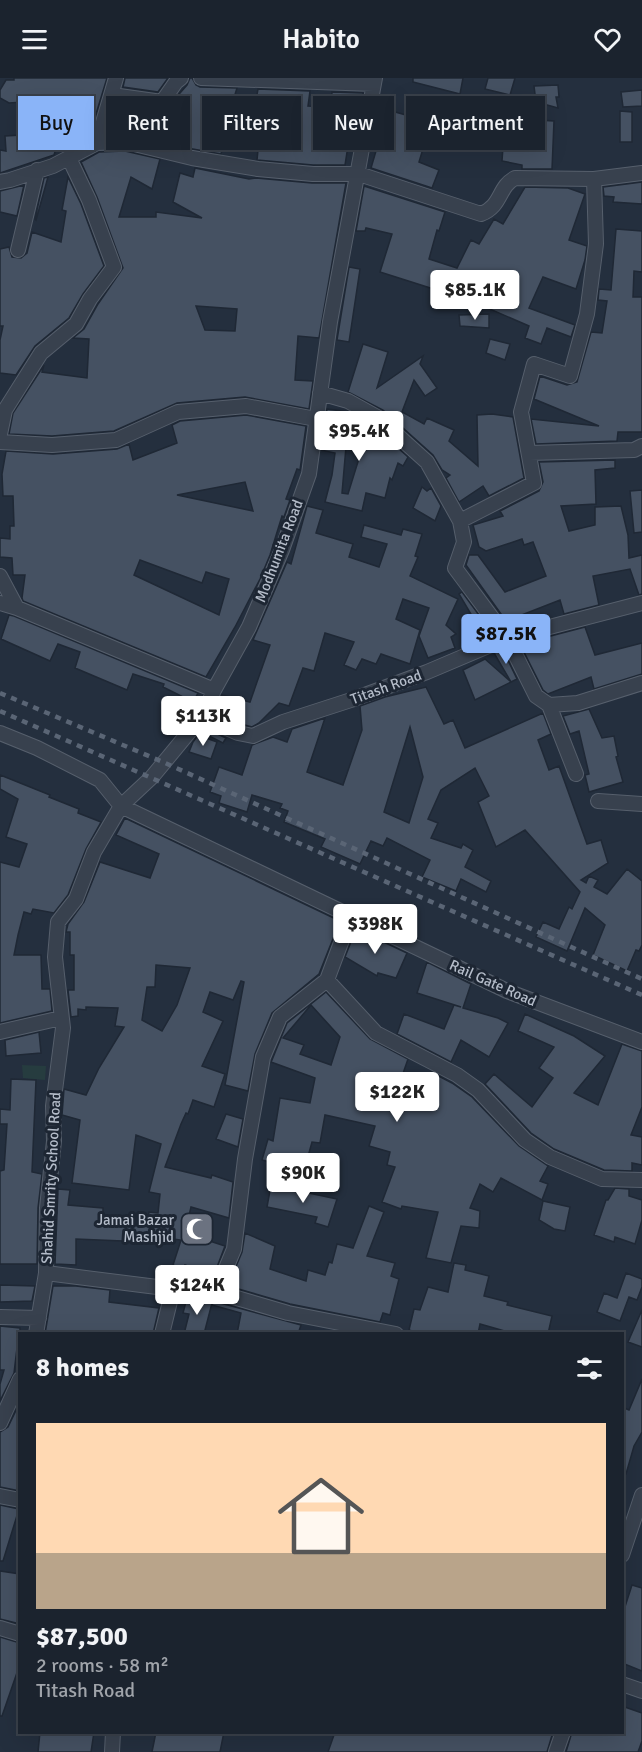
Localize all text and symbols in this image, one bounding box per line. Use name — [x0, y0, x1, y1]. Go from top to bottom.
icon: menu — [18, 23, 51, 56]
text: Habito — [282, 23, 360, 56]
icon: heart — [591, 23, 624, 56]
chip: Buy — [18, 96, 94, 150]
chip: Rent — [106, 96, 190, 150]
chip: Filters — [202, 96, 301, 150]
chip: New — [313, 96, 394, 150]
chip: Apartment — [406, 96, 545, 150]
pin: $85.1K — [426, 270, 524, 321]
text: $85.1K — [444, 277, 506, 302]
pin: $95.4K — [310, 411, 408, 462]
text: $95.4K — [328, 418, 390, 443]
street label: Modhumita Road — [251, 497, 307, 605]
pin: $87.5K — [457, 614, 555, 665]
text: $87.5K — [475, 621, 537, 646]
street label: Titash Road — [348, 666, 424, 708]
pin: $113K — [161, 696, 245, 747]
text: $113K — [175, 703, 231, 728]
pin: $398K — [333, 904, 417, 955]
text: $398K — [347, 911, 403, 936]
street label: Rail Gate Road — [447, 956, 539, 1010]
pin: $122K — [355, 1072, 439, 1123]
text: $122K — [369, 1079, 425, 1104]
street label: Shahid Smrity School Road — [38, 1091, 64, 1264]
pin: $90K — [267, 1153, 339, 1204]
text: $90K — [281, 1160, 325, 1185]
place label: Jamai Bazar Mashjid — [97, 1211, 174, 1246]
mosque icon: Jamai Bazar Mashjid — [179, 1211, 215, 1247]
pin: $124K — [155, 1265, 239, 1316]
text: $124K — [169, 1272, 225, 1297]
text: 8 homes — [36, 1352, 129, 1384]
icon: filters — [573, 1352, 606, 1385]
icon: home — [267, 1462, 375, 1570]
text: $87,500 — [36, 1621, 128, 1653]
text: 2 rooms · 58 m² — [36, 1653, 169, 1678]
text: Titash Road — [36, 1678, 135, 1703]

